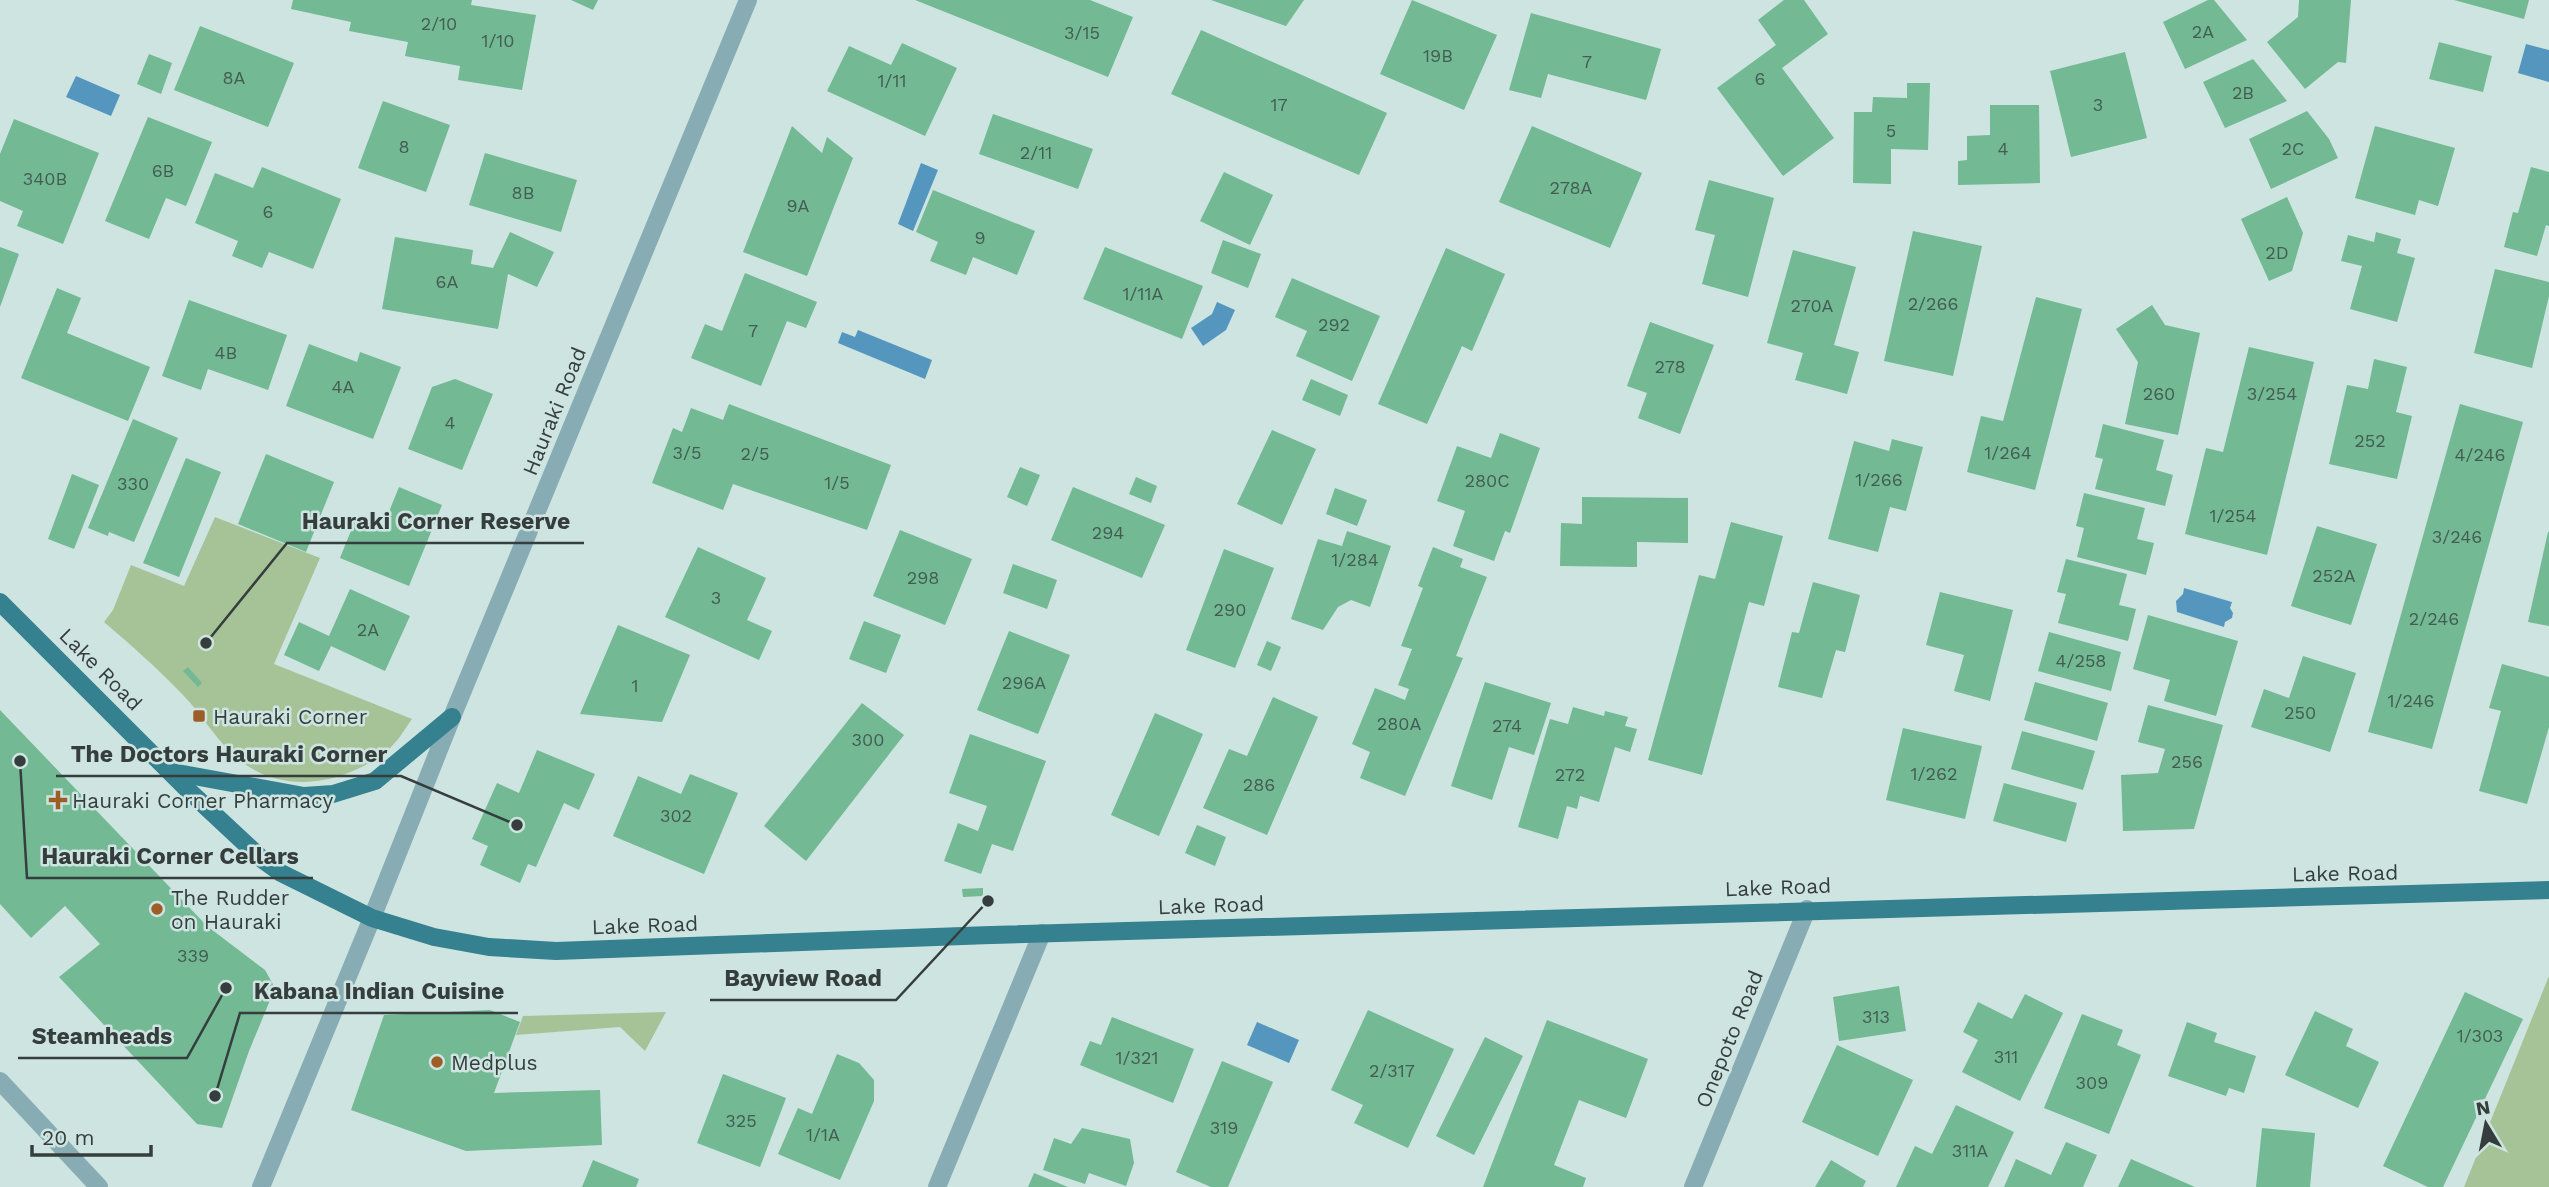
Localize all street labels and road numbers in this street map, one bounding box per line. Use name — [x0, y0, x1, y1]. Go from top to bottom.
street label: Hauraki Road — [517, 343, 591, 479]
street label: Lake Road — [55, 623, 147, 715]
street label: Lake Road — [2292, 860, 2398, 886]
street label: Lake Road — [1724, 873, 1832, 901]
street label: Lake Road — [1157, 891, 1265, 919]
street label: Lake Road — [591, 911, 699, 939]
street label: Onepoto Road — [1690, 967, 1768, 1111]

